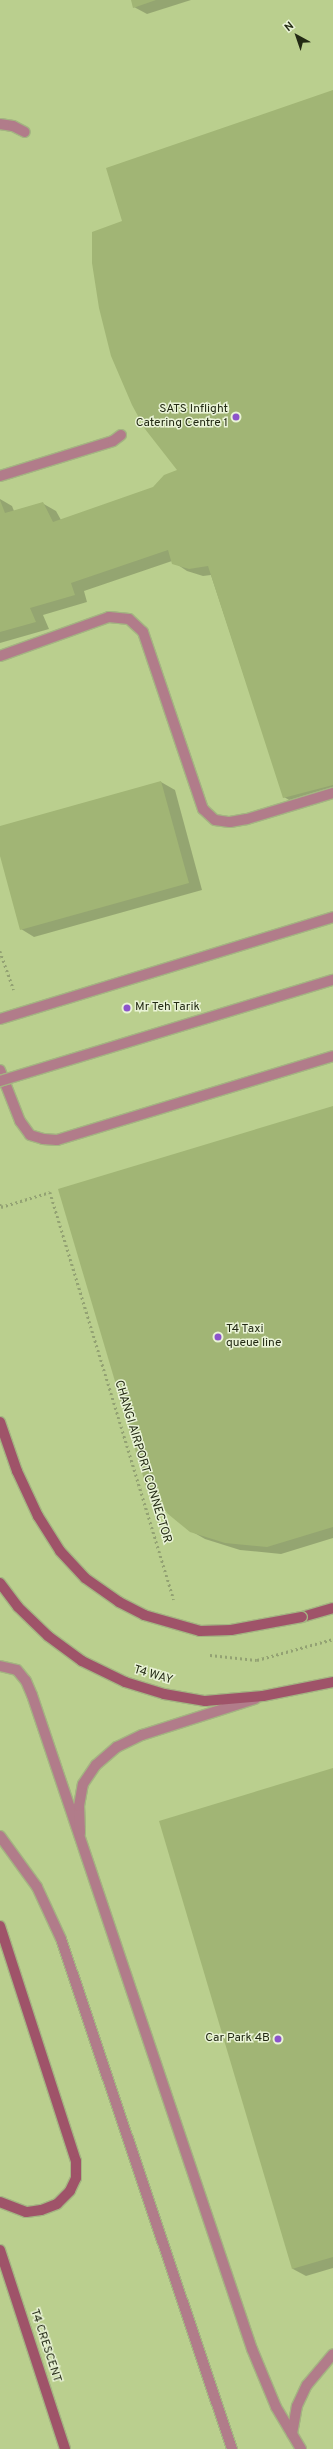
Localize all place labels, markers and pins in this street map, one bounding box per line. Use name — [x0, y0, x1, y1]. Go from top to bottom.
place label: SATS Inflight Catering Centre 1 — [136, 403, 228, 431]
marker: SATS Inflight Catering Centre 1 — [231, 412, 241, 422]
place label: Mr Teh Tarik — [135, 1001, 201, 1015]
marker: Mr Teh Tarik — [122, 1003, 132, 1013]
place label: T4 Taxi queue line — [226, 1323, 281, 1351]
marker: T4 Taxi queue line — [213, 1332, 223, 1342]
place label: Car Park 4B — [205, 2032, 270, 2046]
marker: Car Park 4B — [273, 2034, 283, 2044]

